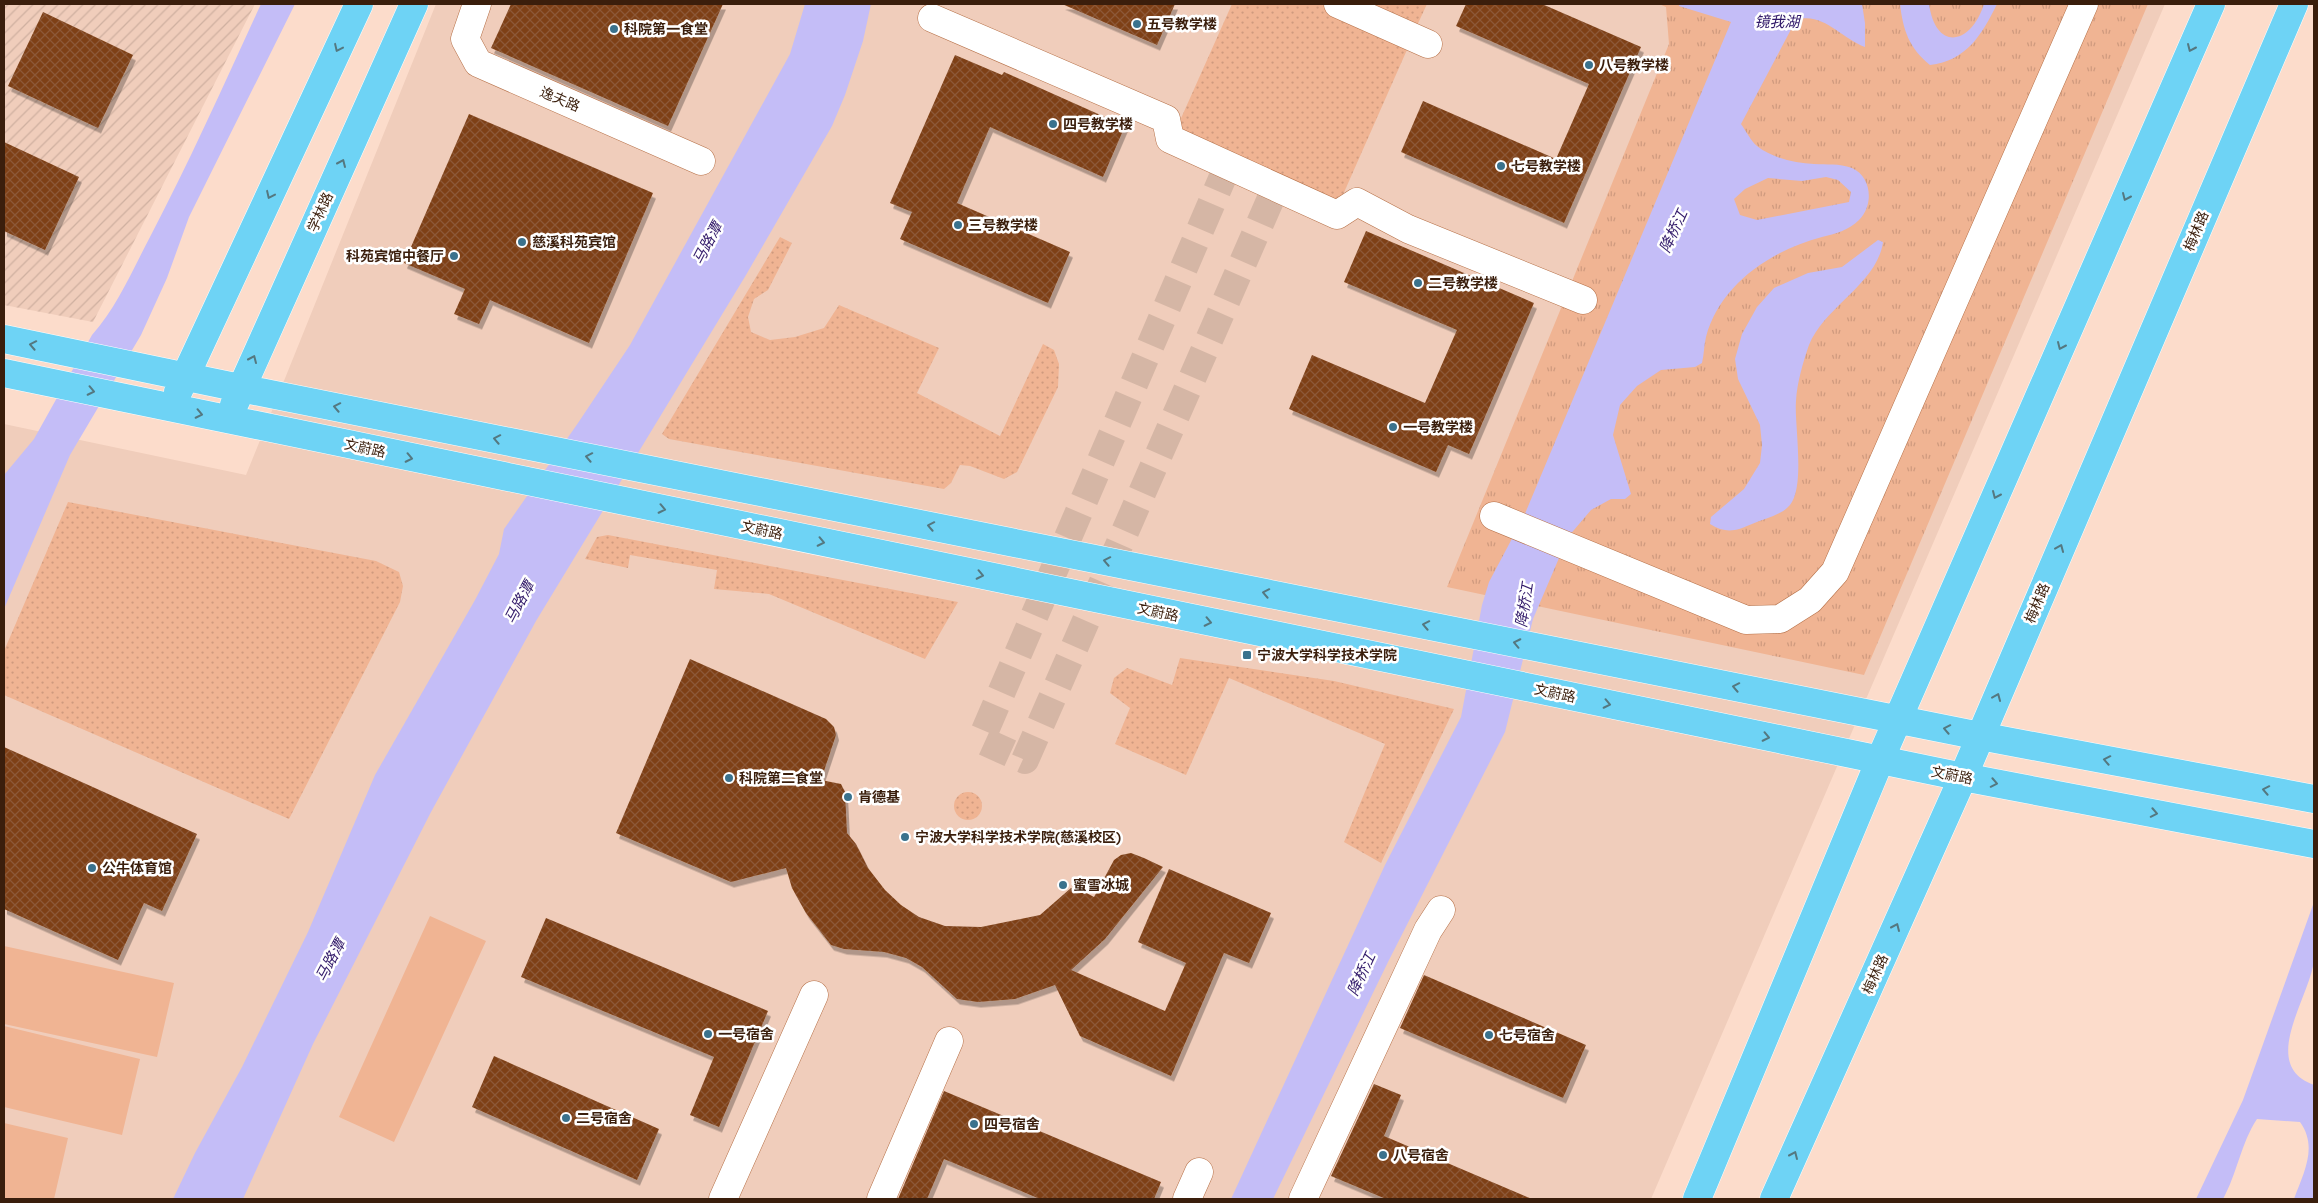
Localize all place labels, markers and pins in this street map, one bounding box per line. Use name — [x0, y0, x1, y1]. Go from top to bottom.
place label: 五号教学楼 — [1147, 15, 1217, 33]
marker: 五号教学楼 — [1131, 18, 1143, 30]
place label: 科院第一食堂 — [624, 20, 708, 38]
marker: 科院第一食堂 — [608, 23, 620, 35]
place label: 八号教学楼 — [1599, 56, 1669, 74]
marker: 八号教学楼 — [1583, 59, 1595, 71]
place label: 四号教学楼 — [1063, 115, 1133, 133]
marker: 四号教学楼 — [1047, 118, 1059, 130]
place label: 七号教学楼 — [1511, 157, 1581, 175]
marker: 七号教学楼 — [1495, 160, 1507, 172]
place label: 三号教学楼 — [968, 216, 1038, 234]
marker: 三号教学楼 — [952, 219, 964, 231]
place label: 慈溪科苑宾馆 — [532, 233, 616, 251]
marker: 慈溪科苑宾馆 — [516, 236, 528, 248]
place label: 科苑宾馆中餐厅 — [346, 247, 444, 265]
marker: 科苑宾馆中餐厅 — [448, 250, 460, 262]
place label: 二号教学楼 — [1428, 274, 1498, 292]
marker: 二号教学楼 — [1412, 277, 1424, 289]
place label: 一号教学楼 — [1403, 418, 1473, 436]
marker: 一号教学楼 — [1387, 421, 1399, 433]
place label: 宁波大学科学技术学院 — [1257, 646, 1397, 664]
marker: 宁波大学科学技术学院 — [1241, 649, 1253, 661]
place label: 科院第二食堂 — [739, 769, 823, 787]
marker: 科院第二食堂 — [723, 772, 735, 784]
place label: 肯德基 — [858, 788, 900, 806]
marker: 肯德基 — [842, 791, 854, 803]
place label: 宁波大学科学技术学院(慈溪校区) — [915, 828, 1121, 846]
marker: 宁波大学科学技术学院(慈溪校区) — [899, 831, 911, 843]
place label: 公牛体育馆 — [102, 859, 172, 877]
marker: 公牛体育馆 — [86, 862, 98, 874]
place label: 蜜雪冰城 — [1073, 876, 1129, 894]
marker: 蜜雪冰城 — [1057, 879, 1069, 891]
place label: 一号宿舍 — [718, 1025, 774, 1043]
place label: 七号宿舍 — [1499, 1026, 1555, 1044]
marker: 一号宿舍 — [702, 1028, 714, 1040]
marker: 七号宿舍 — [1483, 1029, 1495, 1041]
place label: 二号宿舍 — [576, 1109, 632, 1127]
marker: 二号宿舍 — [560, 1112, 572, 1124]
place label: 四号宿舍 — [984, 1115, 1040, 1133]
marker: 四号宿舍 — [968, 1118, 980, 1130]
place label: 八号宿舍 — [1393, 1146, 1449, 1164]
marker: 八号宿舍 — [1377, 1149, 1389, 1161]

